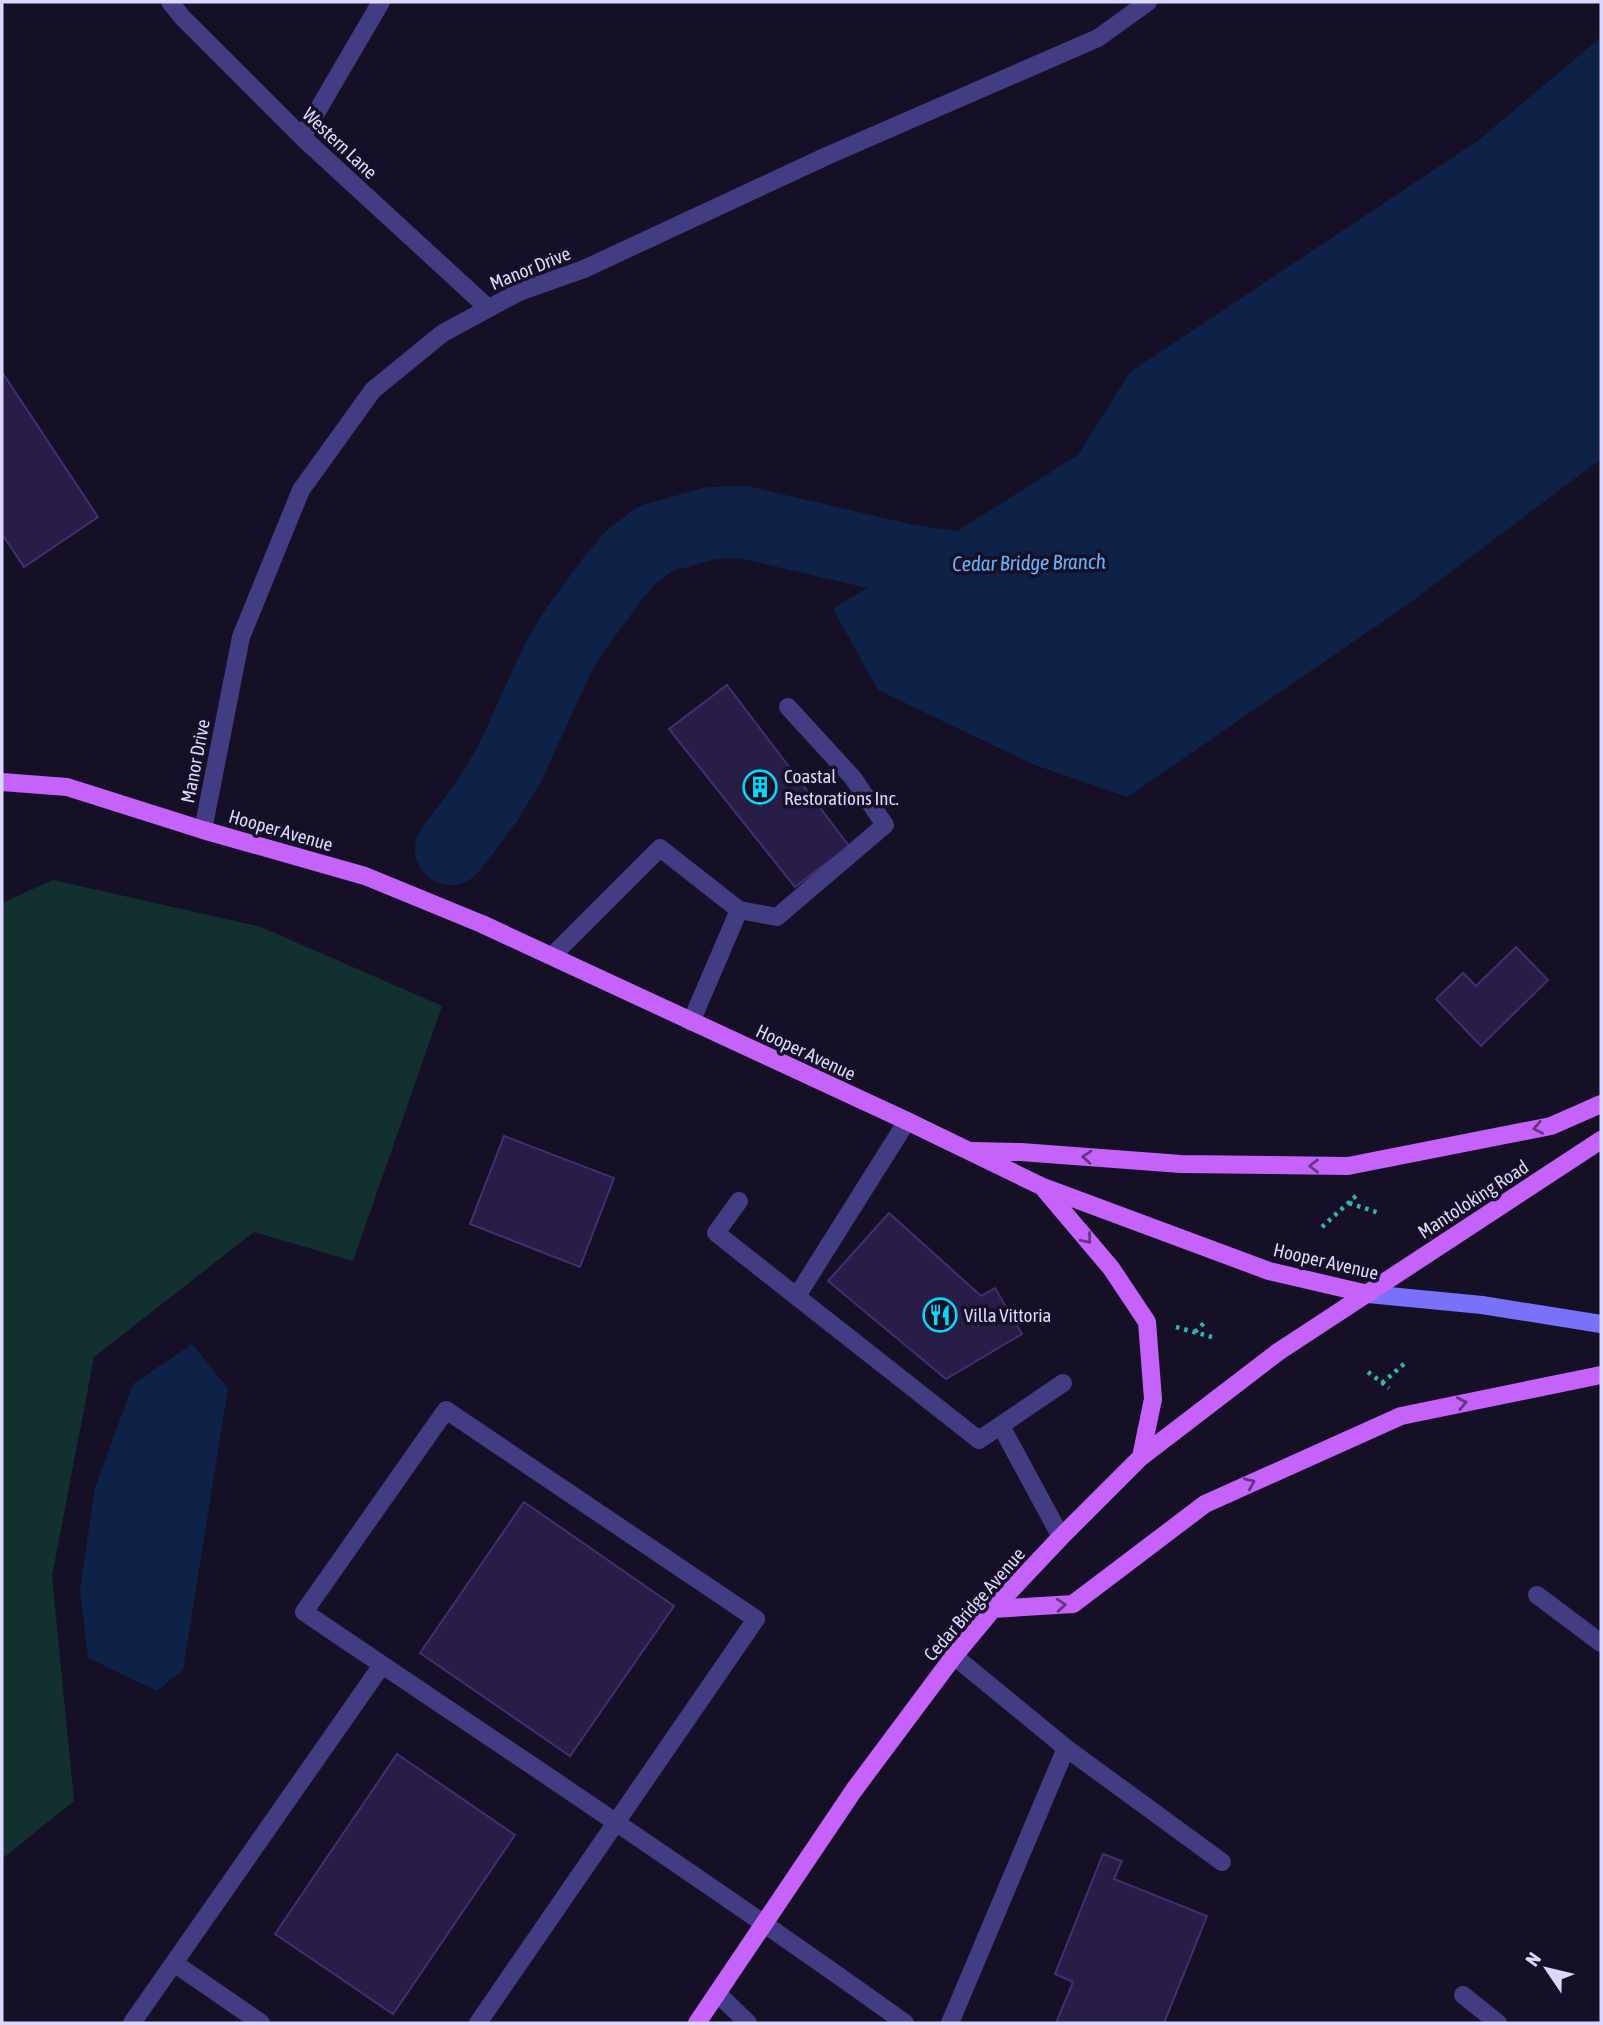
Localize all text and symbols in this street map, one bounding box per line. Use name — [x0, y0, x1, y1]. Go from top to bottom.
street label: Western Lane — [298, 103, 382, 183]
street label: Manor Drive — [487, 242, 573, 294]
water label: Cedar Bridge Branch — [952, 549, 1106, 575]
street label: Manor Drive — [176, 717, 214, 805]
place label: Coastal Restorations Inc. — [784, 765, 899, 809]
building icon: Coastal Restorations Inc. — [741, 768, 779, 806]
street label: Hooper Avenue — [226, 805, 336, 855]
street label: Hooper Avenue — [753, 1019, 859, 1085]
one-way arrow — [1532, 1120, 1544, 1135]
one-way arrow — [1081, 1150, 1092, 1165]
street label: Mantoloking Road — [1414, 1155, 1532, 1243]
one-way arrow — [1308, 1158, 1319, 1173]
one-way arrow — [1079, 1231, 1091, 1244]
street label: Hooper Avenue — [1271, 1238, 1381, 1284]
restaurant icon: Villa Vittoria — [921, 1296, 959, 1334]
place label: Villa Vittoria — [964, 1304, 1051, 1326]
one-way arrow — [1456, 1397, 1468, 1412]
one-way arrow — [1243, 1477, 1256, 1491]
street label: Cedar Bridge Avenue — [919, 1543, 1029, 1665]
one-way arrow — [1056, 1598, 1067, 1613]
north arrow — [1512, 1934, 1582, 2004]
text: N — [1521, 1948, 1545, 1970]

